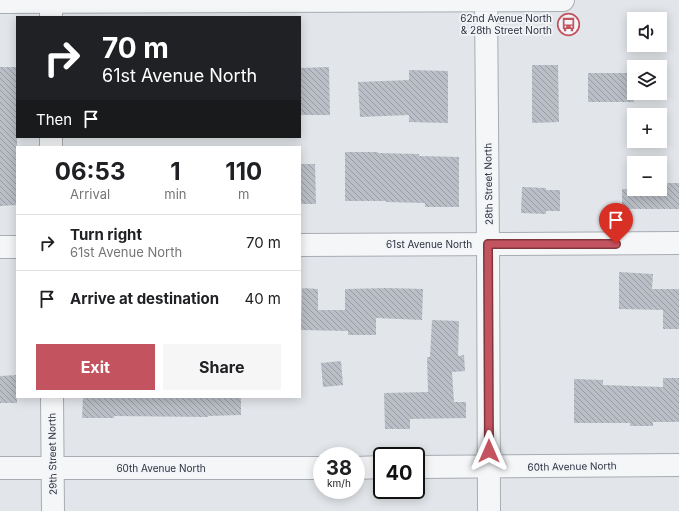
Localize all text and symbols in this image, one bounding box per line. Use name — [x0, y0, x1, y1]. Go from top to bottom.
bus stop icon: 62nd Avenue North & 28th Street North — [555, 11, 581, 37]
place label: 62nd Avenue North & 28th Street North — [460, 12, 552, 36]
map controls — [627, 12, 667, 196]
button: sound — [627, 12, 667, 52]
text: 70 m — [102, 31, 169, 65]
icon: right — [36, 32, 88, 84]
button: layers — [627, 60, 667, 100]
text: 61st Avenue North — [102, 65, 257, 86]
icon: arrive — [80, 108, 102, 130]
button: + — [627, 108, 667, 148]
text: Then — [36, 110, 72, 129]
street label: 28th Street North — [481, 143, 495, 225]
button: − — [627, 156, 667, 196]
text: 06:53 — [55, 157, 125, 186]
text: 1 — [170, 157, 181, 186]
text: 110 — [225, 157, 262, 186]
text: Arrival — [70, 186, 110, 202]
text: min — [164, 186, 186, 202]
text: m — [238, 186, 249, 202]
pin — [599, 203, 633, 244]
icon: arrive — [605, 209, 627, 231]
text: Turn right — [70, 225, 142, 244]
icon: right — [36, 232, 58, 254]
text: 70 m — [246, 233, 281, 252]
street label: 61st Avenue North — [386, 238, 472, 250]
text: 61st Avenue North — [70, 244, 182, 260]
icon: arrive — [36, 288, 58, 310]
text: Arrive at destination — [70, 289, 219, 308]
text: 40 m — [244, 289, 281, 308]
button: Exit — [36, 344, 155, 390]
button: Share — [163, 344, 281, 390]
street label: 29th Street North — [45, 413, 59, 495]
position arrow — [468, 430, 510, 472]
speed limit sign: 40 — [373, 447, 425, 499]
text: 38 — [326, 456, 352, 480]
street label: 60th Avenue North — [527, 459, 617, 473]
street label: 60th Avenue North — [116, 462, 206, 474]
text: km/h — [327, 477, 351, 489]

